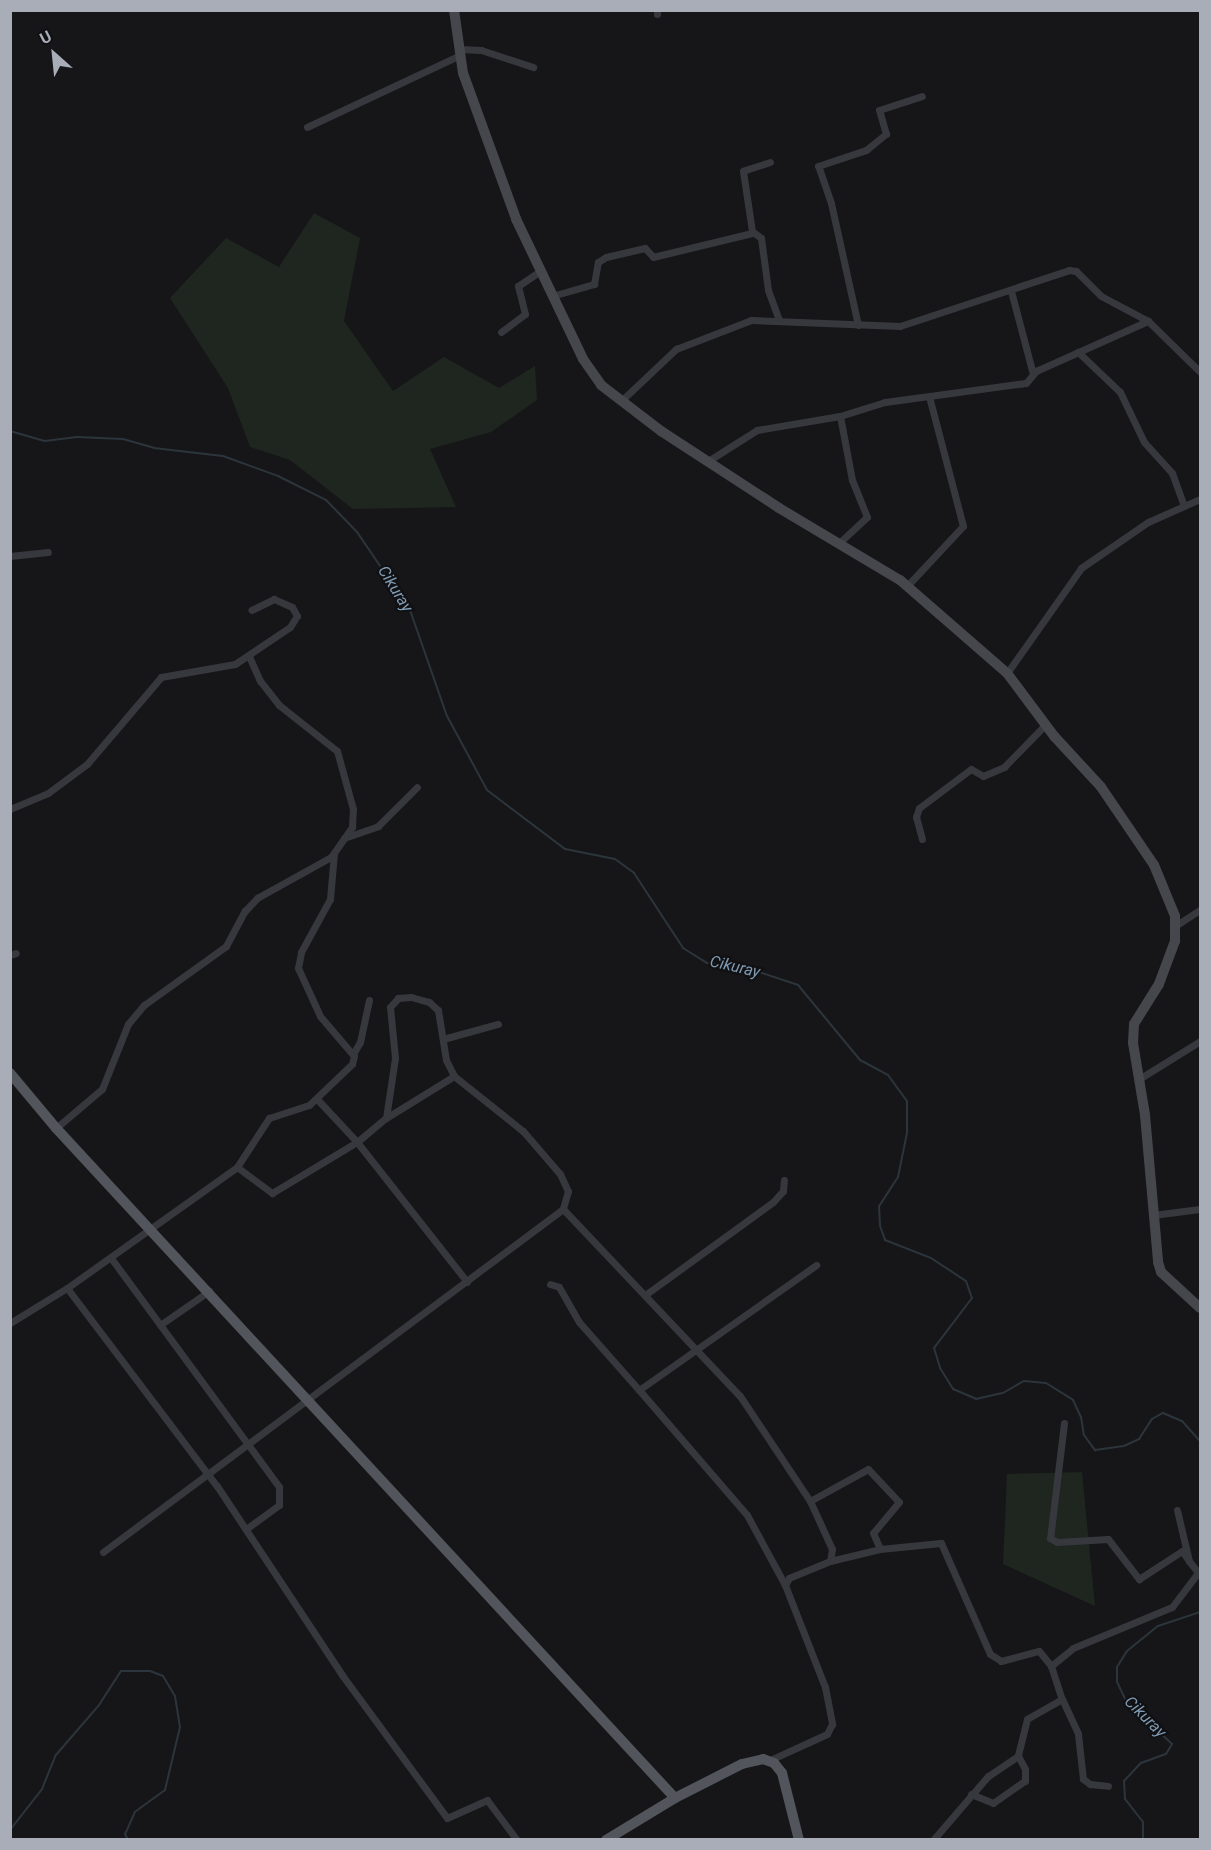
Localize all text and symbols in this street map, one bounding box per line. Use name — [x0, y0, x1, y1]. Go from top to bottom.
north arrow — [24, 24, 84, 84]
text: U — [37, 27, 55, 48]
water label: Cikuray — [373, 562, 417, 616]
water label: Cikuray — [708, 952, 762, 982]
water label: Cikuray — [1120, 1692, 1170, 1742]

